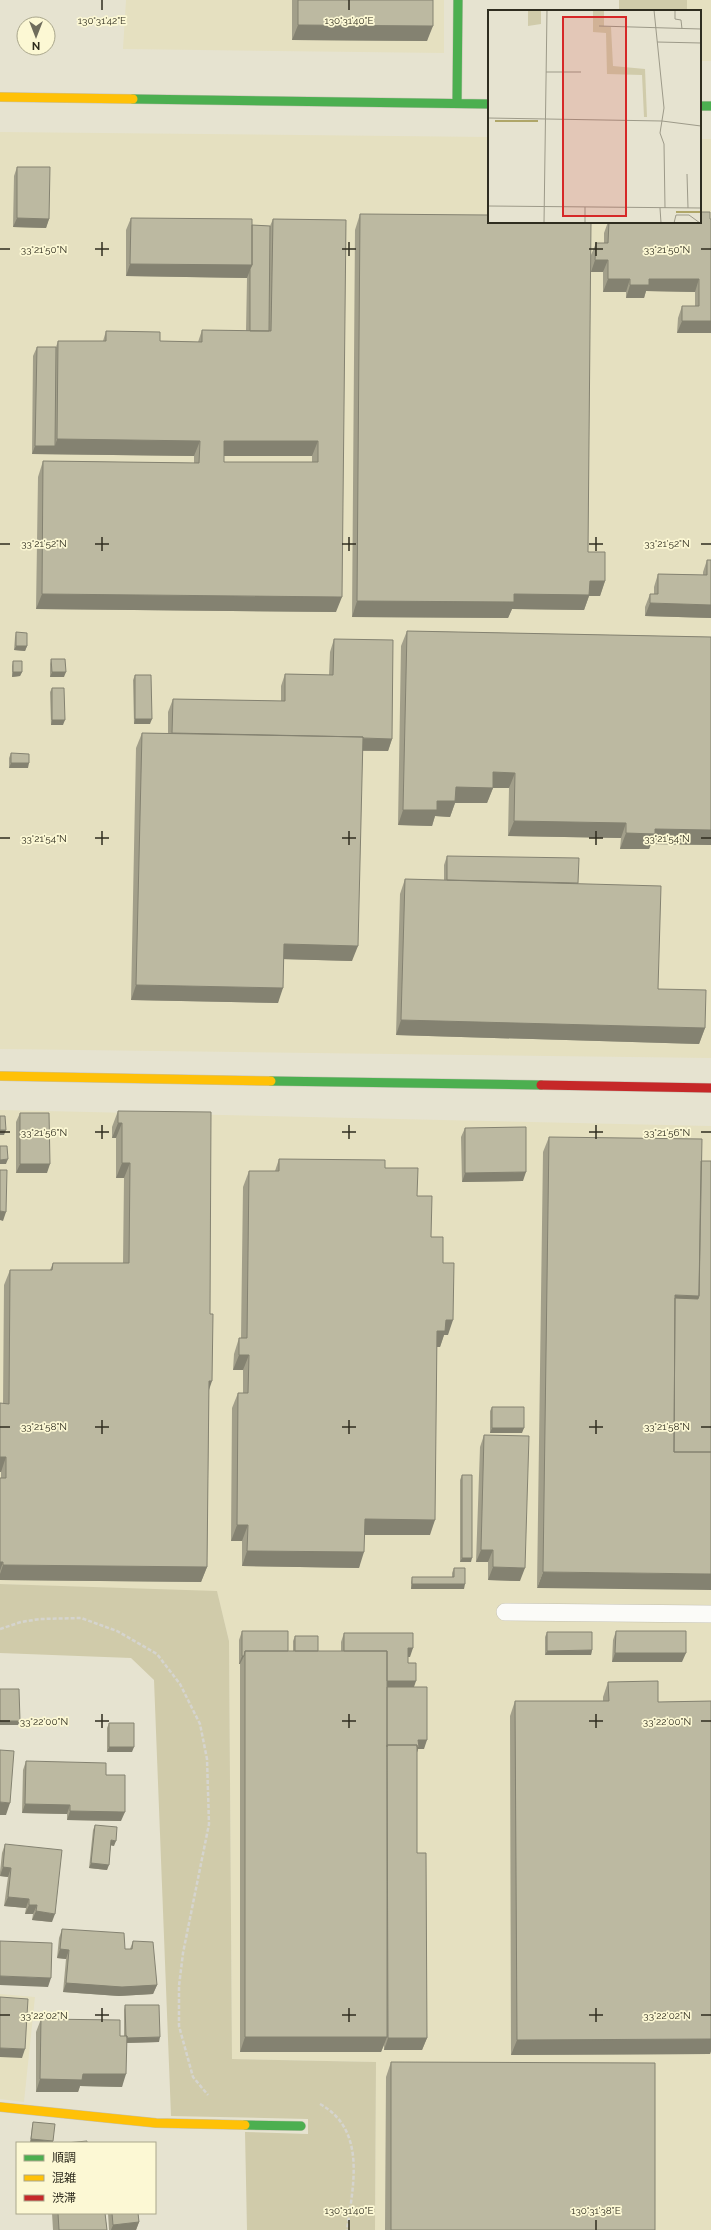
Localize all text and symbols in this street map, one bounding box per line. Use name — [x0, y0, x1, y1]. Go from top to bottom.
inset map — [488, 10, 701, 223]
text: 130°31'42"E — [78, 15, 126, 26]
text: 130°31'40"E — [324, 15, 374, 26]
north arrow — [16, 16, 56, 56]
text: N — [32, 39, 40, 52]
text: 33°21'50"N — [21, 244, 67, 255]
text: 33°21'50"N — [644, 244, 690, 255]
text: 33°21'52"N — [21, 538, 67, 549]
text: 33°21'52"N — [644, 538, 690, 549]
text: 33°21'54"N — [21, 833, 67, 844]
text: 33°21'54"N — [644, 833, 690, 844]
text: 33°21'56"N — [21, 1127, 67, 1138]
text: 33°21'56"N — [644, 1127, 690, 1138]
text: 33°21'58"N — [21, 1421, 67, 1432]
text: 33°21'58"N — [644, 1421, 690, 1432]
text: 33°22'00"N — [20, 1716, 68, 1727]
text: 33°22'00"N — [643, 1716, 691, 1727]
text: 33°22'02"N — [20, 2010, 68, 2021]
text: 33°22'02"N — [643, 2010, 691, 2021]
legend — [16, 2142, 156, 2214]
text: 順調 — [52, 2151, 76, 2165]
text: 混雑 — [52, 2171, 76, 2185]
text: 渋滞 — [52, 2191, 76, 2205]
text: 130°31'40"E — [324, 2205, 374, 2216]
text: 130°31'38"E — [571, 2205, 621, 2216]

